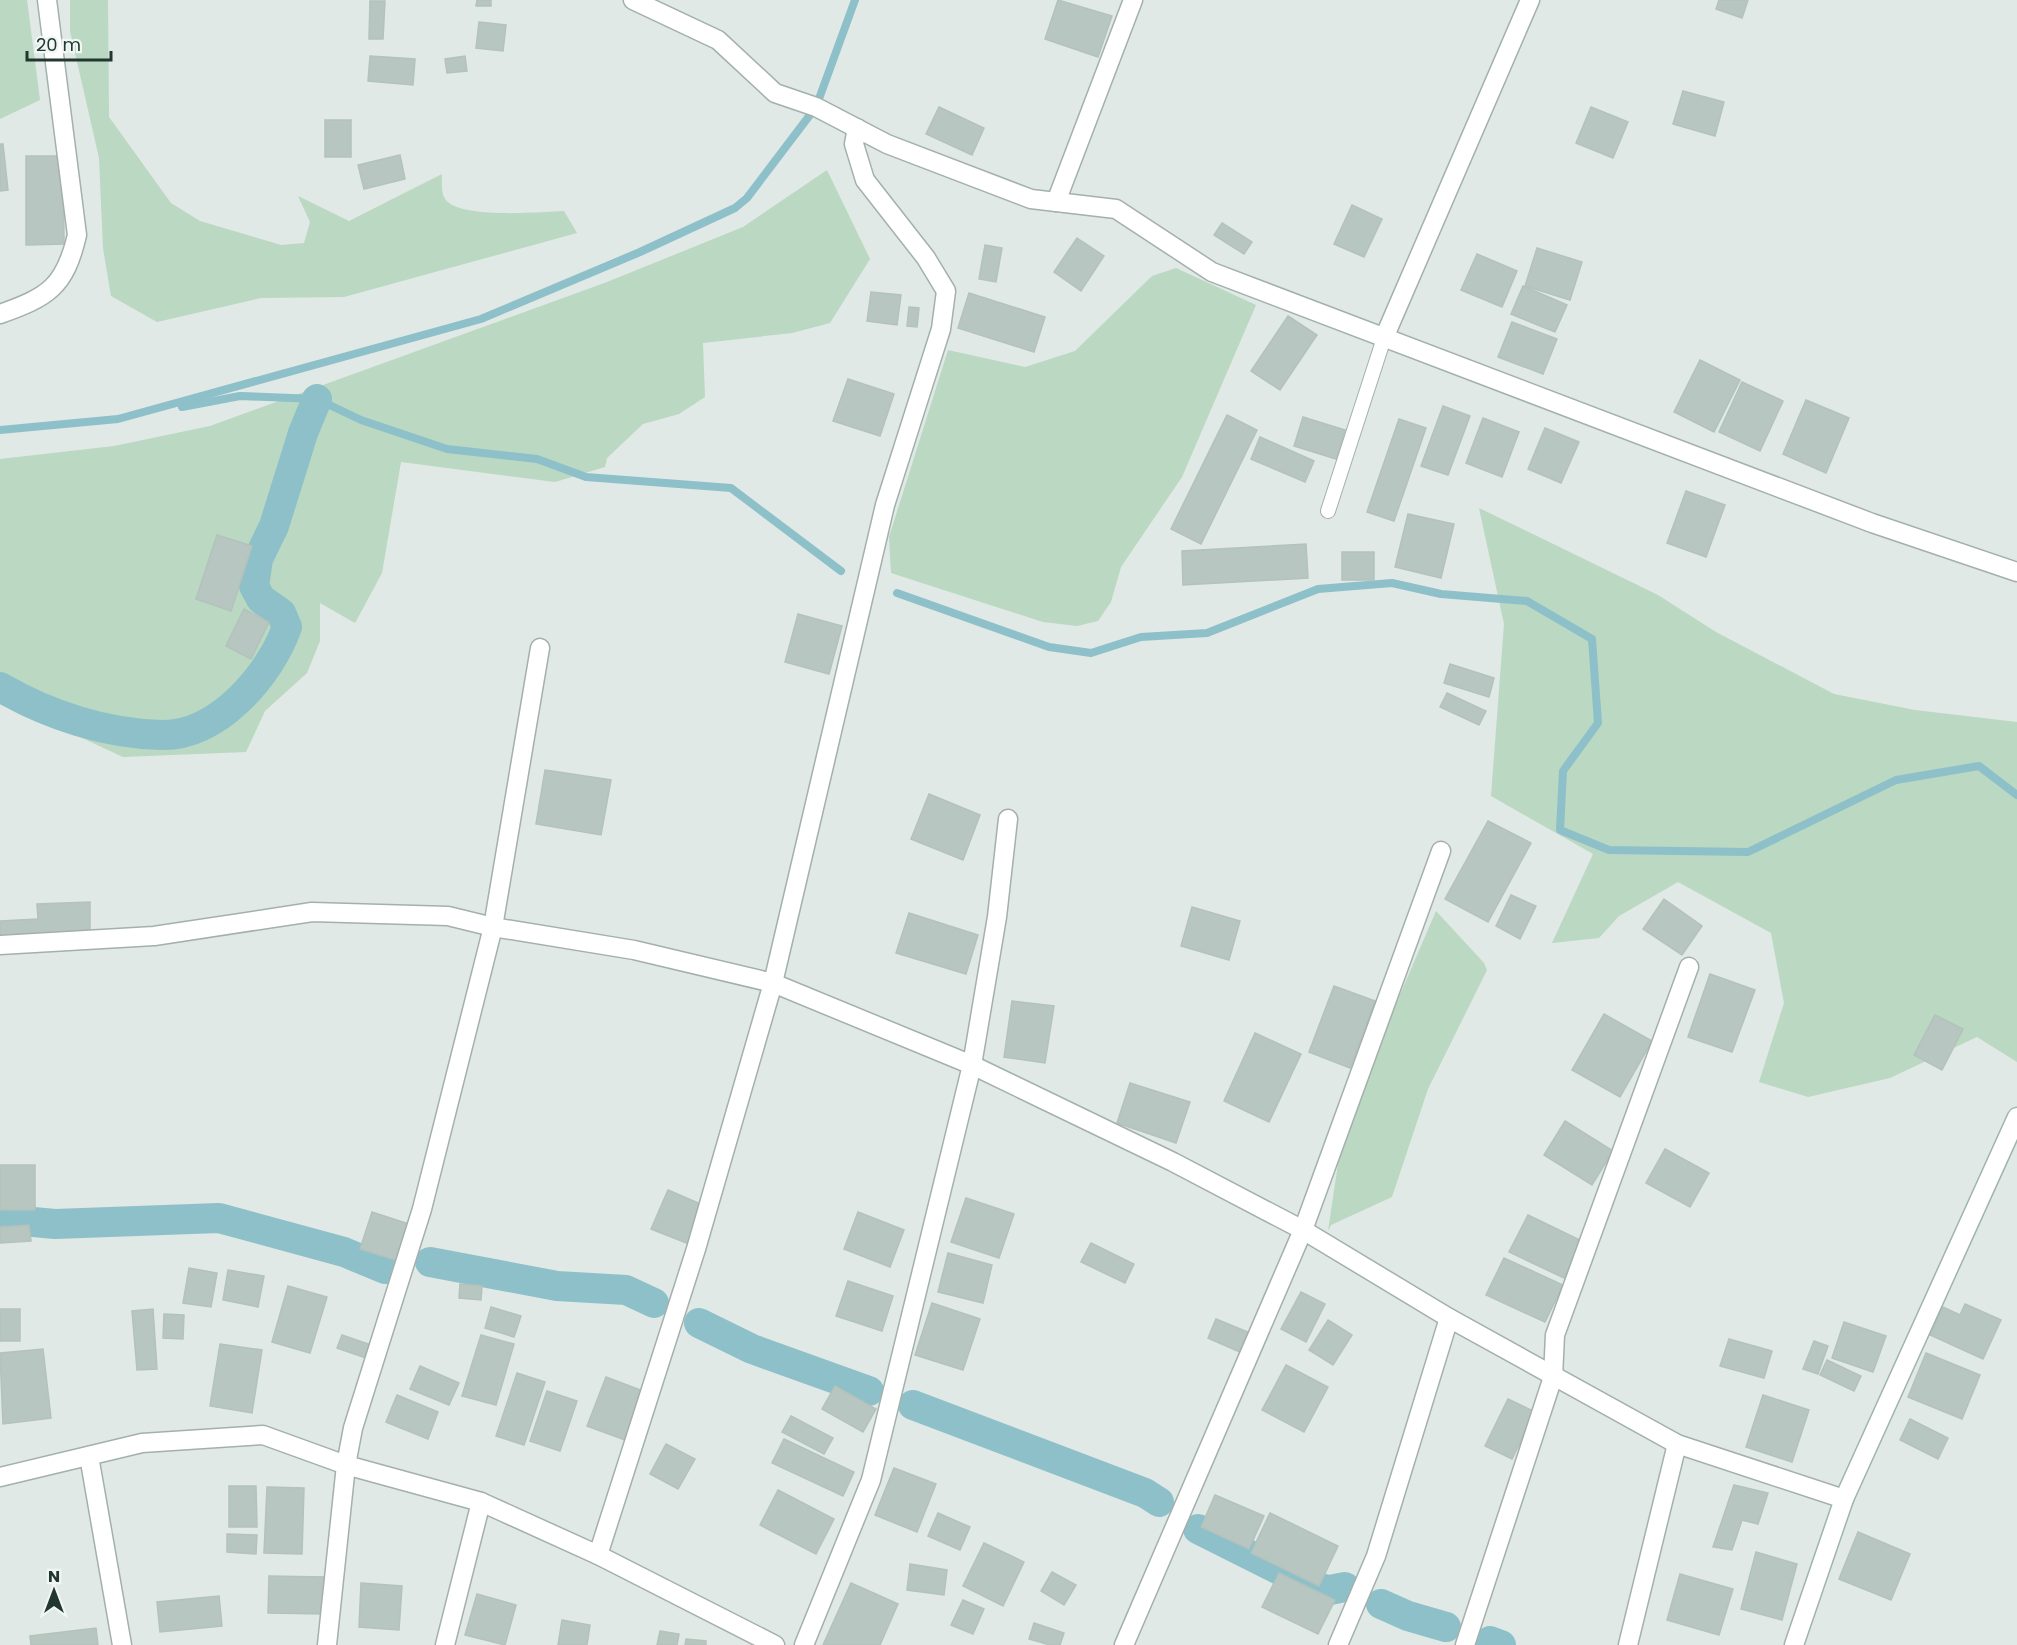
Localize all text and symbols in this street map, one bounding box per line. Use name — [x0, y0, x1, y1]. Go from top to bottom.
scale bar — [27, 24, 111, 62]
text: 20 m — [36, 32, 81, 57]
north arrow — [24, 1561, 84, 1621]
text: N — [48, 1565, 60, 1588]

